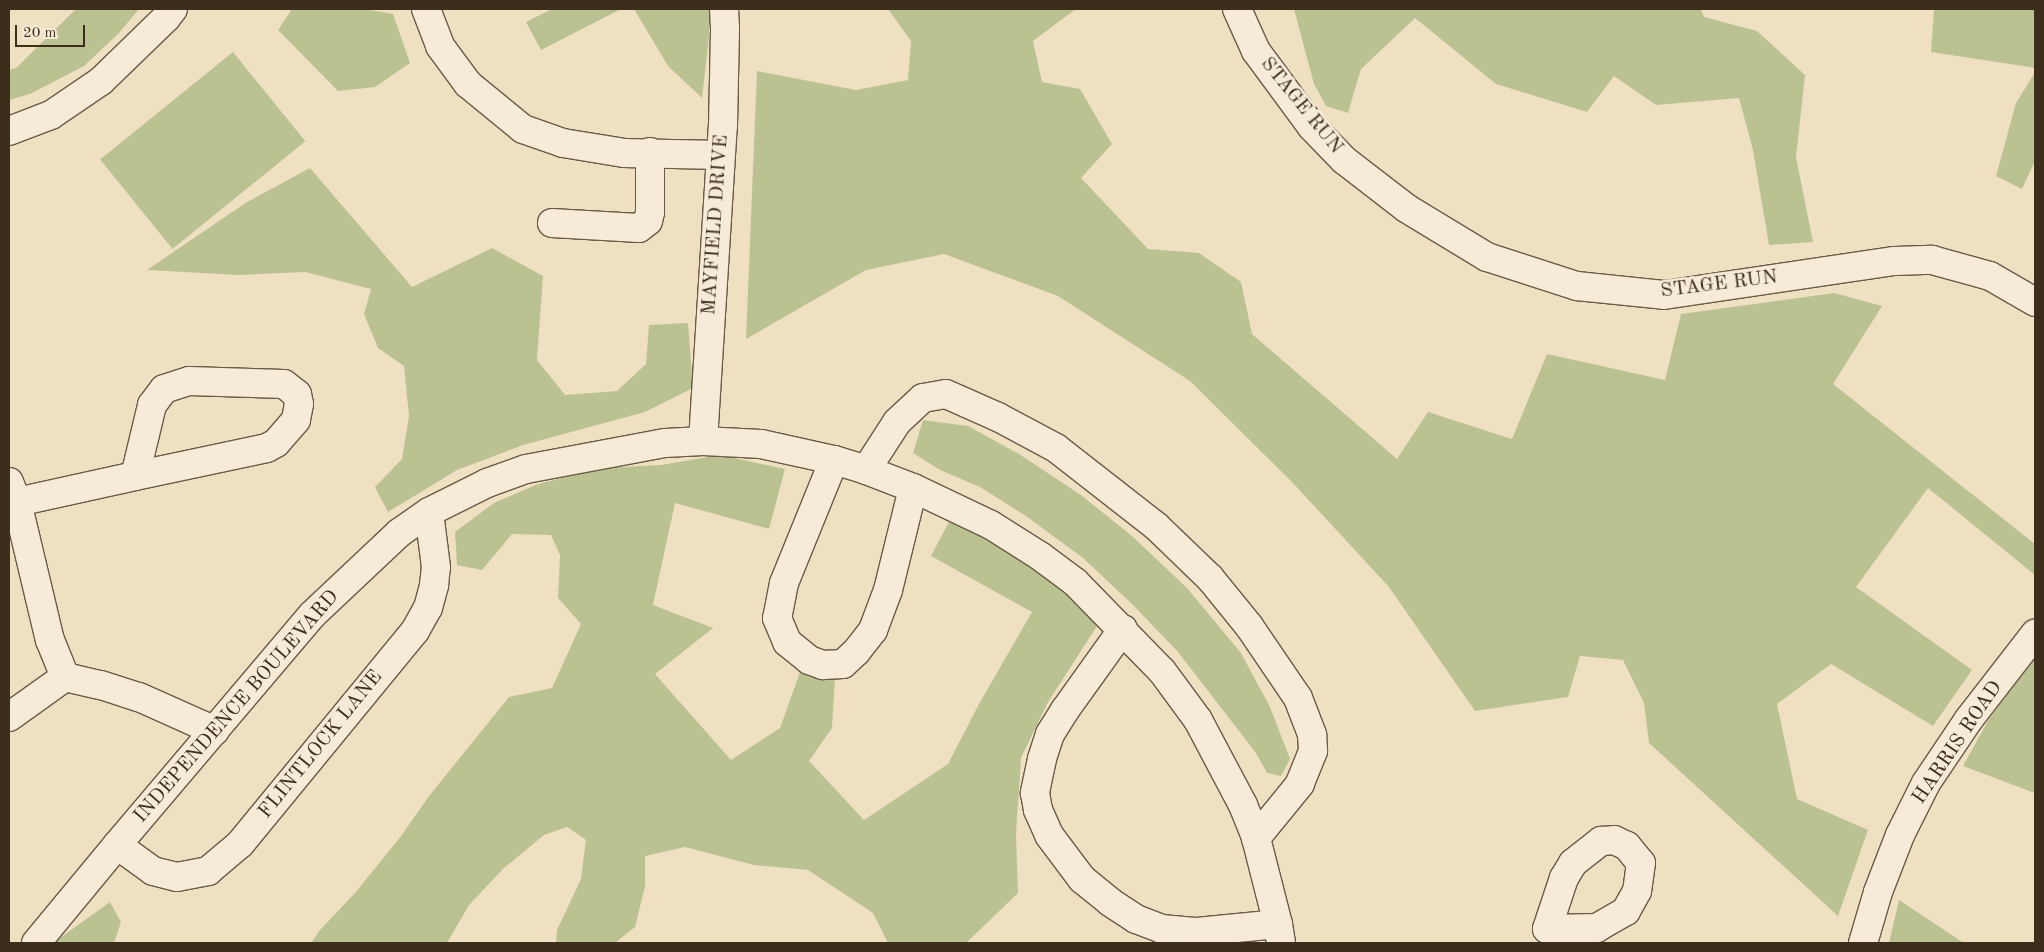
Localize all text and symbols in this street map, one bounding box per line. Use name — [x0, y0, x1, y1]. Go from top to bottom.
scale bar — [18, 15, 88, 47]
text: 20 m — [23, 26, 57, 41]
street label: STAGE RUN — [1255, 53, 1347, 159]
street label: MAYFIELD DRIVE — [698, 134, 734, 316]
street label: STAGE RUN — [1659, 266, 1779, 304]
street label: INDEPENDENCE BOULEVARD — [129, 586, 345, 828]
street label: FLINTLOCK LANE — [254, 666, 388, 824]
street label: HARRIS ROAD — [1908, 677, 2008, 809]

